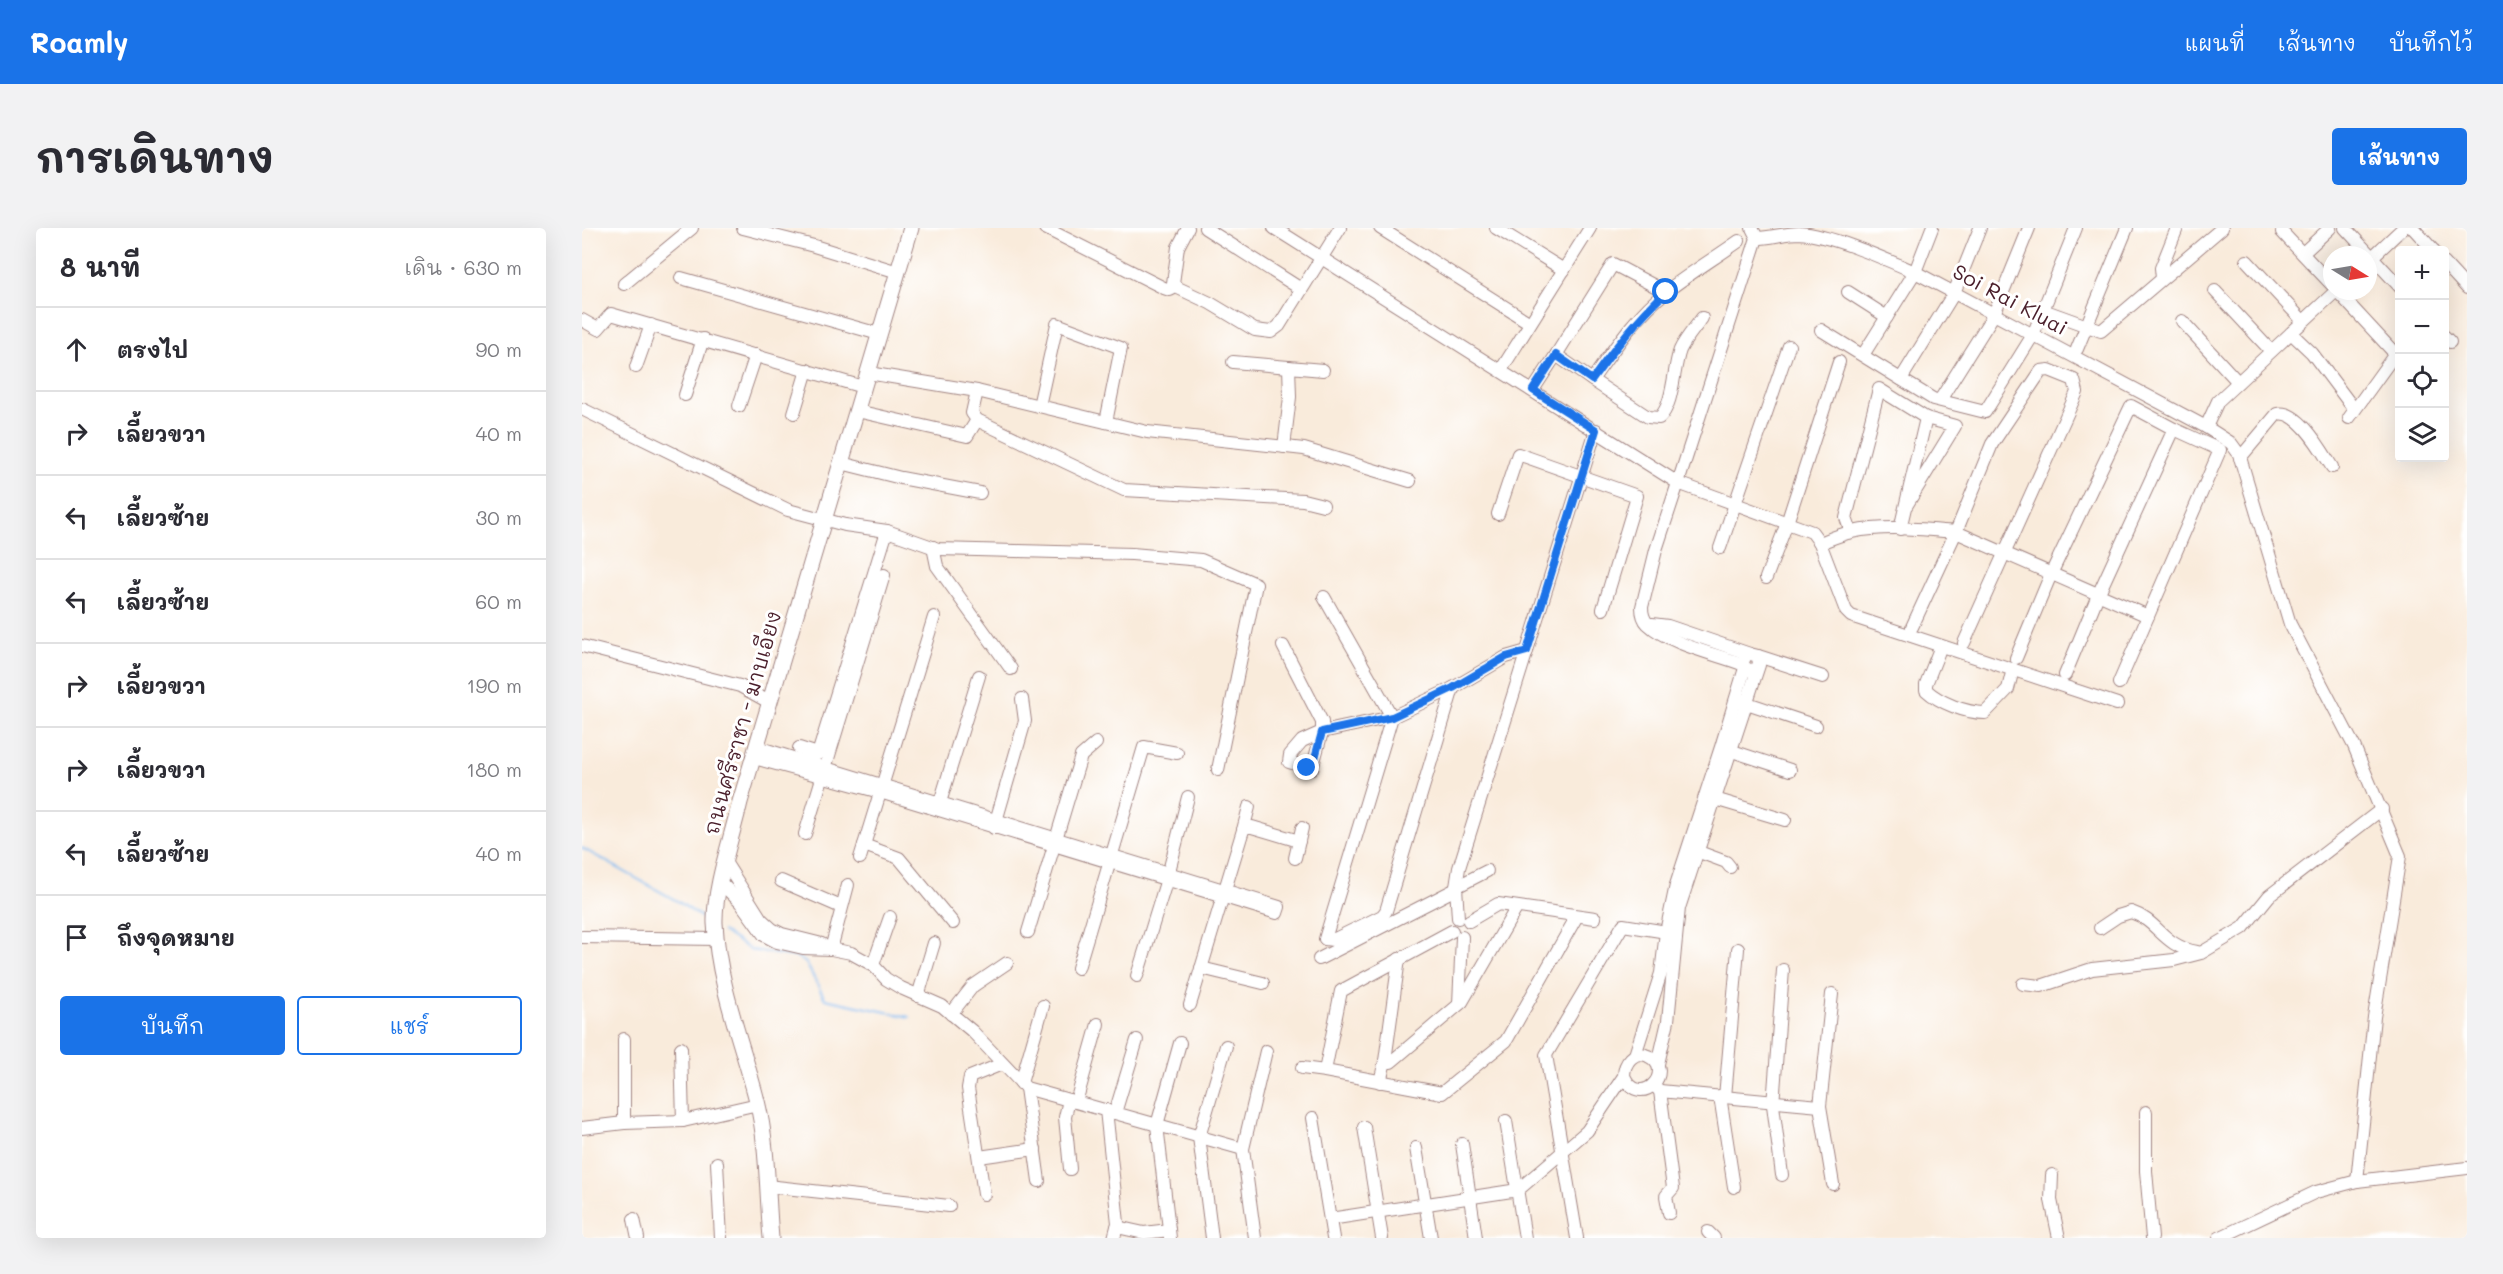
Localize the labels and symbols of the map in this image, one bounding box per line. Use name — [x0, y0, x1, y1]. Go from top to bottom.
north arrow — [2323, 246, 2377, 300]
street label: Soi Rai Kluai — [1949, 257, 2073, 340]
route start — [1652, 278, 1678, 304]
street label: ถนนศรีราชา - มาบเอียง — [696, 607, 786, 838]
route end — [1293, 754, 1319, 780]

